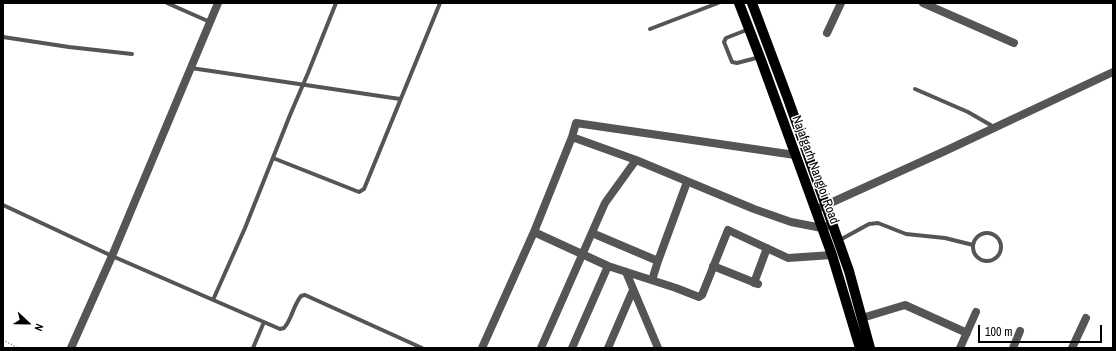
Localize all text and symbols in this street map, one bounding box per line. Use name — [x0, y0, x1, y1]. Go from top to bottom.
street label: Najafgarh Nangloi Road — [788, 114, 842, 226]
north arrow — [8, 303, 48, 343]
scale bar — [980, 317, 1104, 343]
text: N — [31, 322, 47, 333]
text: 100 m — [985, 324, 1012, 340]

